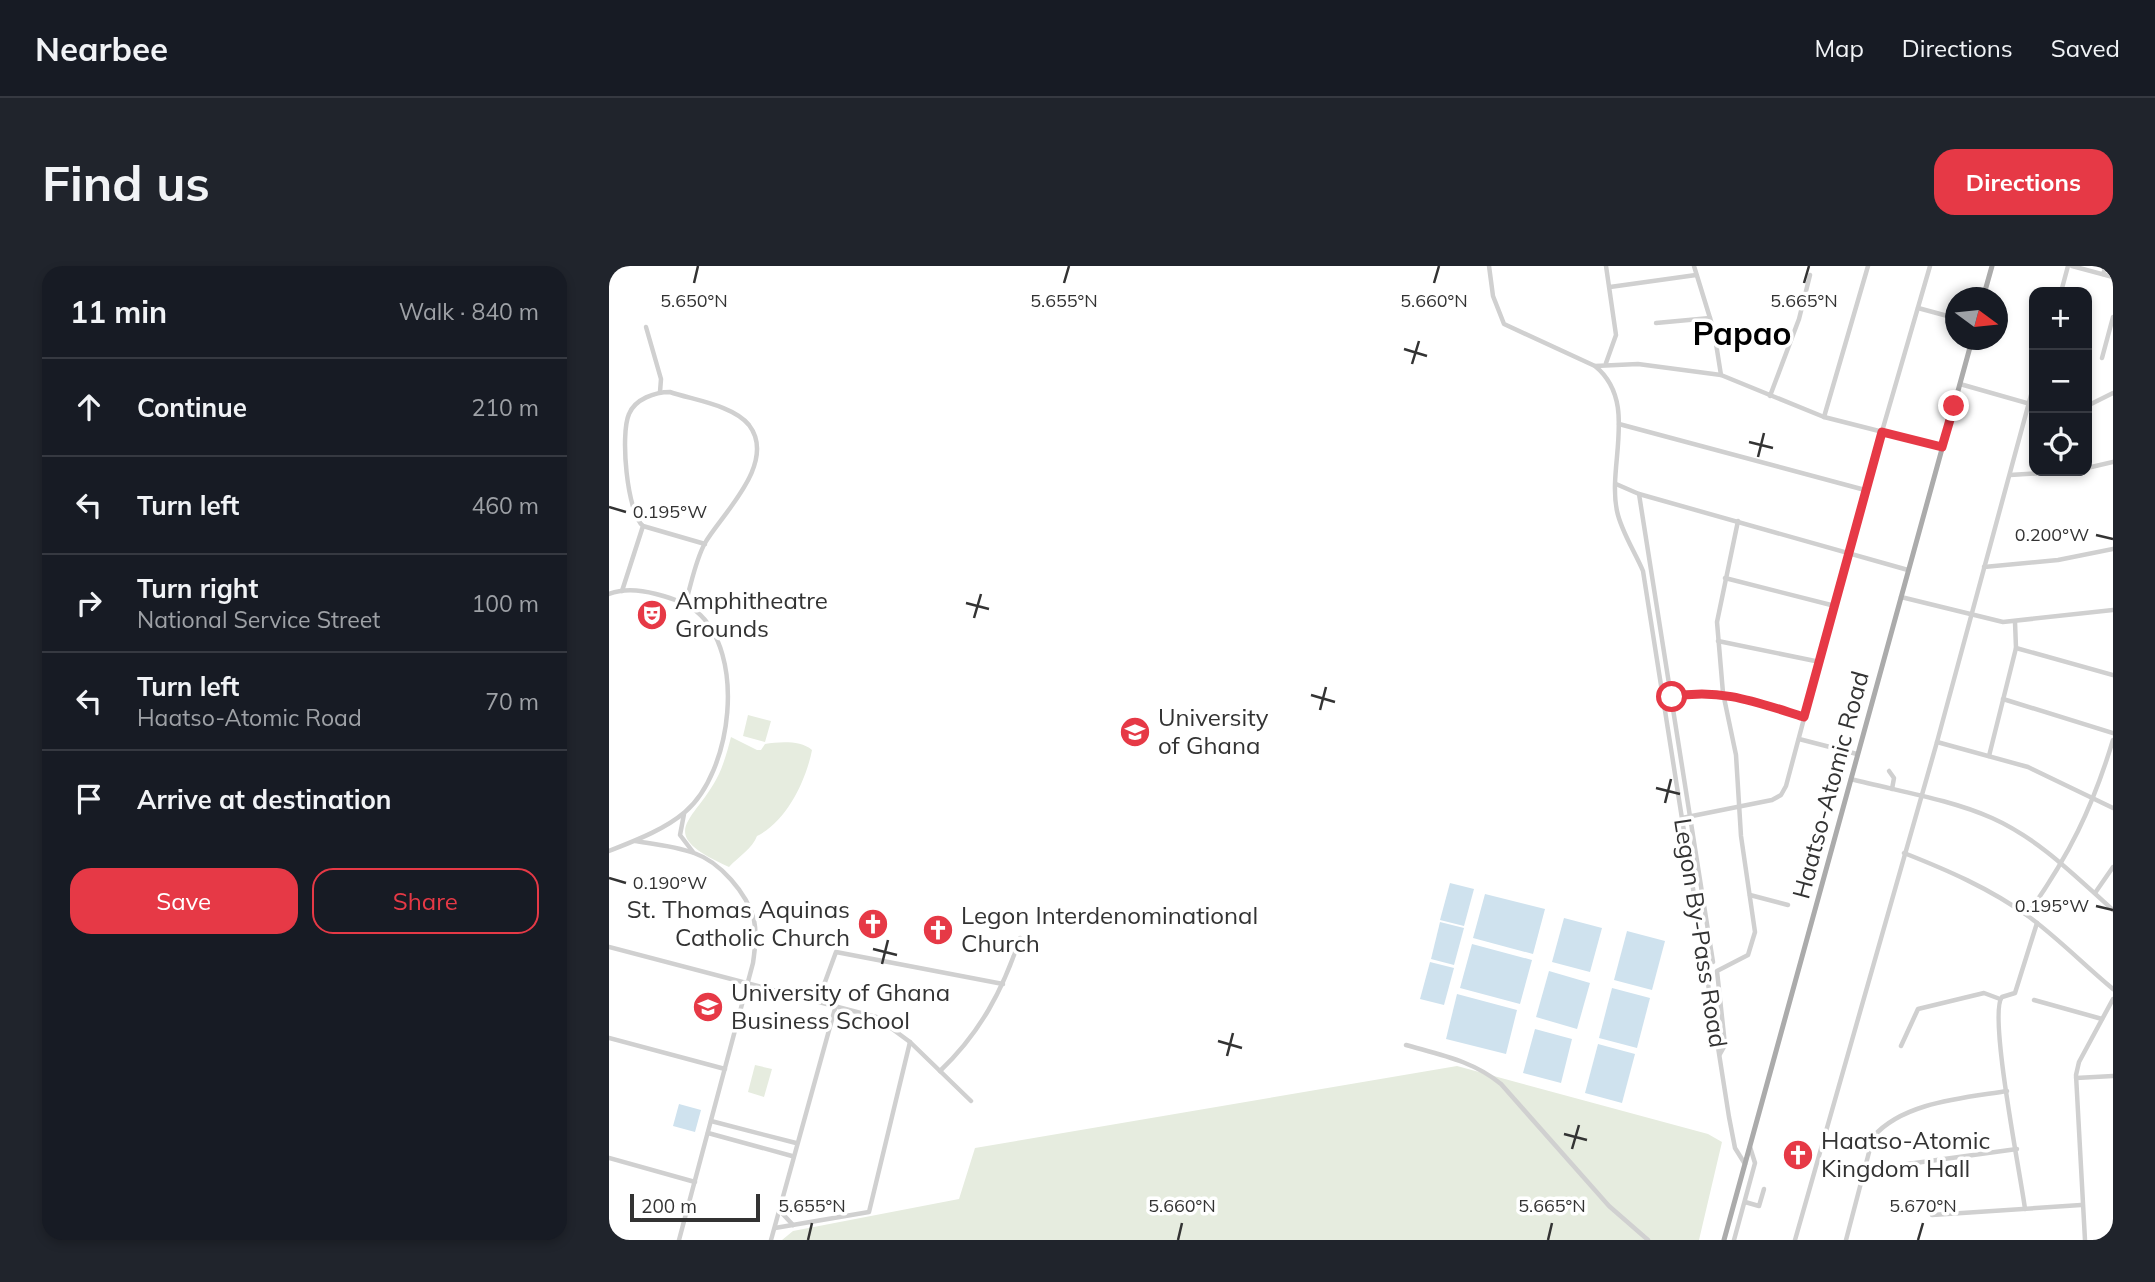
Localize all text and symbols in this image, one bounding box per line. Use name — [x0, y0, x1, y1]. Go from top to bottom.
text: Nearbee — [35, 28, 168, 69]
text: Map — [1814, 33, 1864, 63]
text: Directions — [1902, 33, 2013, 63]
text: Saved — [2051, 33, 2120, 63]
button: Directions — [1934, 149, 2113, 215]
text: Find us — [42, 152, 210, 213]
north arrow — [1945, 287, 2008, 350]
map controls — [2029, 287, 2092, 476]
button: + — [2029, 287, 2092, 350]
text: 5.650°N — [660, 289, 728, 312]
text: 5.655°N — [1030, 289, 1098, 312]
text: 5.660°N — [1400, 289, 1468, 312]
text: 5.665°N — [1770, 289, 1838, 312]
text: 11 min — [70, 293, 167, 331]
text: Walk · 840 m — [399, 297, 539, 326]
district label: Papao — [1692, 313, 1792, 353]
button: − — [2029, 350, 2092, 413]
icon: ahead — [70, 388, 108, 426]
route end — [1938, 390, 1969, 421]
text: Continue — [137, 391, 247, 424]
text: 210 m — [471, 393, 539, 422]
button: locate — [2029, 413, 2092, 476]
icon: left — [70, 486, 108, 524]
text: Turn left — [137, 489, 239, 522]
text: 460 m — [471, 491, 539, 520]
text: 0.195°W — [633, 500, 707, 523]
text: 0.200°W — [2015, 523, 2089, 546]
text: Turn right — [137, 572, 258, 605]
icon: right — [70, 584, 108, 622]
place label: Amphitheatre Grounds — [675, 585, 828, 643]
text: 100 m — [471, 589, 539, 618]
theatre icon: Amphitheatre Grounds — [635, 598, 669, 632]
text: National Service Street — [137, 605, 380, 634]
street label: Haatso-Atomic Road — [1785, 668, 1875, 902]
text: Turn left — [137, 670, 239, 703]
route start — [1656, 681, 1687, 712]
icon: left — [70, 682, 108, 720]
text: 70 m — [485, 687, 539, 716]
place label: University of Ghana — [1158, 702, 1269, 760]
text: Haatso-Atomic Road — [137, 703, 362, 732]
school or university icon: University of Ghana — [1118, 715, 1152, 749]
icon: arrive — [70, 780, 108, 818]
text: Arrive at destination — [137, 783, 392, 816]
street label: Legon By-Pass Road — [1668, 816, 1734, 1050]
button: Save — [70, 868, 298, 934]
button: Share — [312, 868, 539, 934]
text: 0.190°W — [633, 871, 707, 894]
place label: St. Thomas Aquinas Catholic Church — [627, 894, 850, 952]
text: 0.195°W — [2015, 894, 2089, 917]
place label: Legon Interdenominational Church — [961, 900, 1258, 958]
church icon: St. Thomas Aquinas Catholic Church — [856, 907, 890, 941]
church icon: Legon Interdenominational Church — [921, 913, 955, 947]
place label: University of Ghana Business School — [731, 977, 950, 1035]
school or university icon: University of Ghana Business School — [691, 990, 725, 1024]
place label: Haatso-Atomic Kingdom Hall — [1821, 1125, 1990, 1183]
church icon: Haatso-Atomic Kingdom Hall — [1781, 1138, 1815, 1172]
scale bar — [630, 1191, 759, 1223]
text: 200 m — [641, 1194, 697, 1218]
text: 5.655°N — [778, 1194, 846, 1217]
text: 5.660°N — [1148, 1194, 1216, 1217]
text: 5.665°N — [1518, 1194, 1586, 1217]
text: 5.670°N — [1889, 1194, 1957, 1217]

